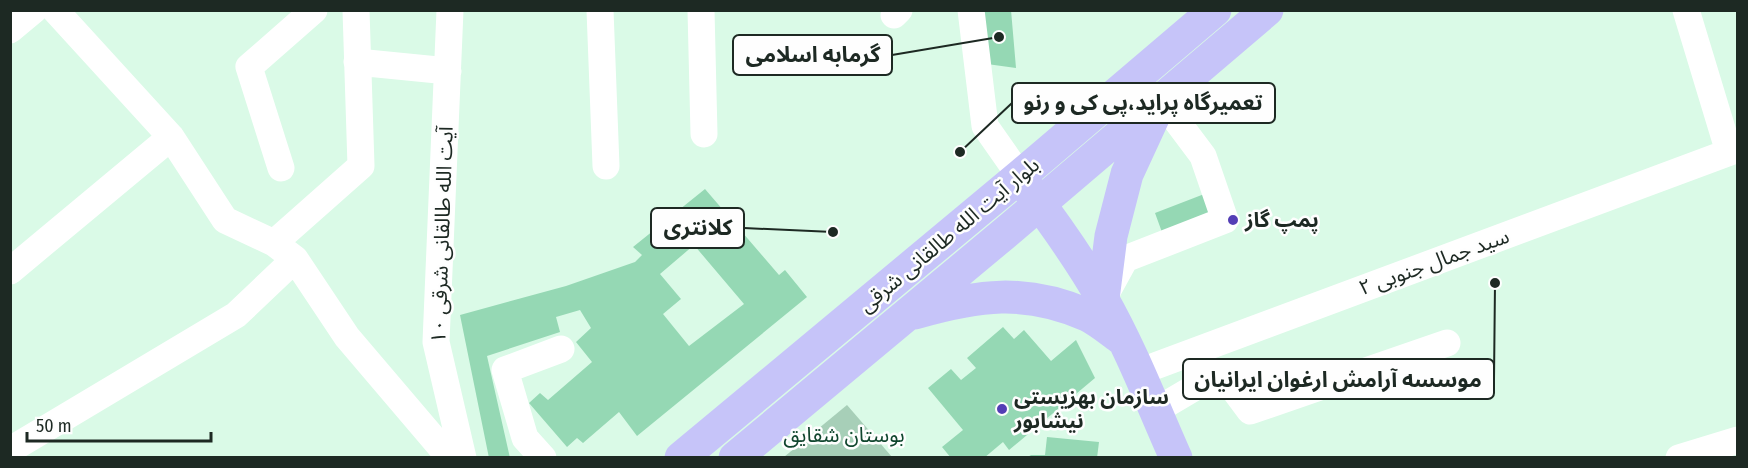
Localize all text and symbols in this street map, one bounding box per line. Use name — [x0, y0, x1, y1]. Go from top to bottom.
callout: گرمابه اسلامی — [733, 35, 892, 75]
text: گرمابه اسلامی — [746, 41, 881, 68]
callout: تعمیرگاه پراید،پی کی و رنو — [1012, 83, 1275, 123]
text: تعمیرگاه پراید،پی کی و رنو — [1023, 89, 1263, 117]
street label: آیت الله طالقانی شرقی ۱۰ — [425, 125, 459, 344]
street label: بلوار آیت الله طالقانی شرقی — [853, 152, 1045, 318]
place label: پمپ گاز — [1244, 207, 1319, 234]
callout: کلانتری — [651, 208, 744, 248]
marker: پمپ گاز — [1226, 213, 1240, 227]
text: کلانتری — [664, 214, 733, 241]
street label: سید جمال جنوبی ۲ — [1355, 223, 1513, 301]
callout: موسسه آرامش ارغوان ایرانیان — [1183, 359, 1494, 399]
text: موسسه آرامش ارغوان ایرانیان — [1194, 366, 1482, 393]
place label: سازمان بهزیستی نیشابور — [1013, 384, 1169, 434]
marker: سازمان بهزیستی نیشابور — [995, 402, 1009, 416]
scale bar — [27, 405, 212, 443]
text: 50 m — [36, 415, 72, 437]
park label: بوستان شقایق — [783, 422, 905, 448]

